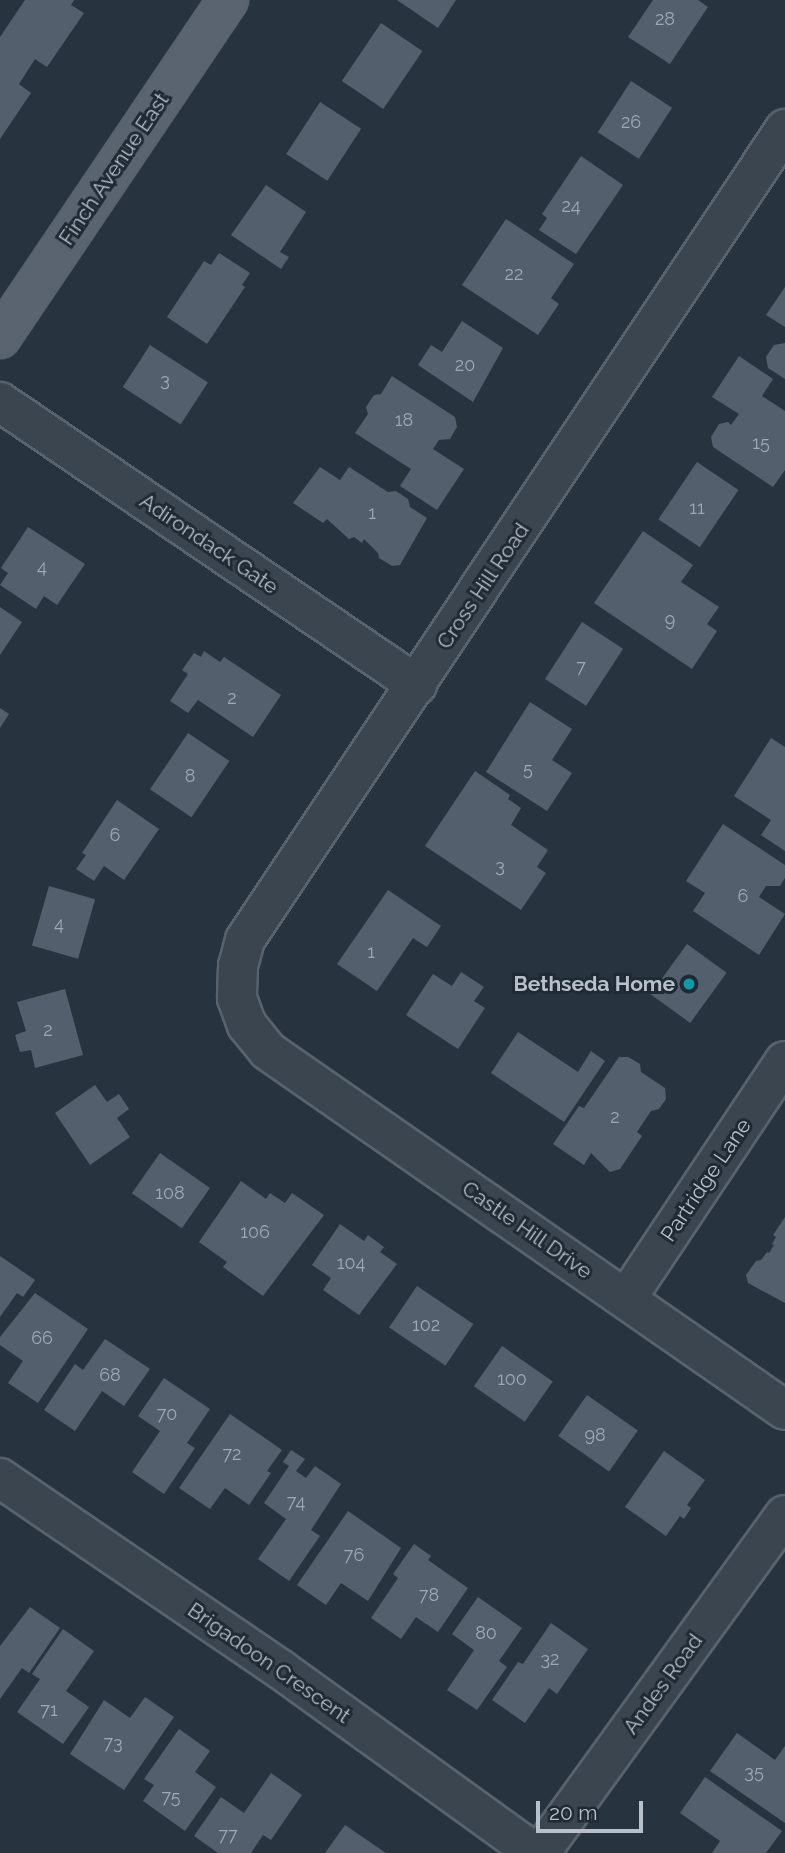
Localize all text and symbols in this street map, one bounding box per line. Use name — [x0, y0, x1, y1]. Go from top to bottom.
house number: 28 — [655, 8, 675, 30]
street label: Finch Avenue East — [54, 88, 174, 250]
house number: 26 — [621, 111, 641, 133]
house number: 24 — [561, 195, 581, 217]
house number: 22 — [505, 263, 523, 285]
house number: 20 — [455, 354, 475, 376]
house number: 3 — [160, 369, 170, 391]
house number: 18 — [395, 409, 413, 431]
house number: 15 — [752, 432, 770, 454]
street label: Adirondack Gate — [135, 488, 283, 600]
house number: 11 — [689, 497, 705, 519]
house number: 1 — [368, 502, 376, 524]
street label: Cross Hill Road — [432, 518, 534, 654]
house number: 4 — [37, 556, 47, 578]
house number: 9 — [665, 609, 675, 631]
house number: 7 — [576, 656, 586, 678]
house number: 2 — [227, 687, 237, 709]
house number: 5 — [523, 758, 533, 780]
house number: 8 — [185, 765, 195, 787]
house number: 6 — [110, 824, 120, 846]
house number: 3 — [495, 855, 505, 877]
house number: 6 — [738, 885, 748, 907]
house number: 4 — [54, 913, 64, 935]
house number: 1 — [367, 941, 375, 963]
place label: Bethseda Home — [514, 971, 675, 997]
marker: Bethseda Home — [681, 976, 697, 992]
house number: 2 — [43, 1019, 53, 1041]
house number: 2 — [610, 1106, 620, 1128]
street label: Partridge Lane — [656, 1114, 756, 1246]
street label: Castle Hill Drive — [457, 1176, 597, 1284]
house number: 108 — [155, 1182, 185, 1204]
house number: 106 — [240, 1221, 270, 1243]
house number: 104 — [337, 1252, 365, 1274]
house number: 102 — [412, 1314, 440, 1336]
house number: 66 — [31, 1327, 53, 1349]
house number: 68 — [99, 1364, 121, 1386]
house number: 100 — [497, 1368, 527, 1390]
house number: 70 — [157, 1403, 177, 1425]
house number: 98 — [584, 1424, 606, 1446]
house number: 72 — [222, 1443, 242, 1465]
house number: 74 — [287, 1491, 305, 1513]
house number: 76 — [344, 1544, 364, 1566]
house number: 78 — [419, 1584, 439, 1606]
street label: Brigadoon Crescent — [183, 1597, 355, 1729]
house number: 80 — [475, 1622, 497, 1644]
street label: Andes Road — [618, 1629, 708, 1739]
house number: 32 — [541, 1648, 559, 1670]
house number: 71 — [40, 1699, 58, 1721]
house number: 73 — [103, 1732, 123, 1754]
house number: 35 — [744, 1761, 764, 1783]
house number: 75 — [161, 1786, 181, 1808]
scale bar — [540, 1786, 647, 1830]
text: 20 m — [549, 1800, 597, 1825]
house number: 77 — [218, 1824, 238, 1846]

